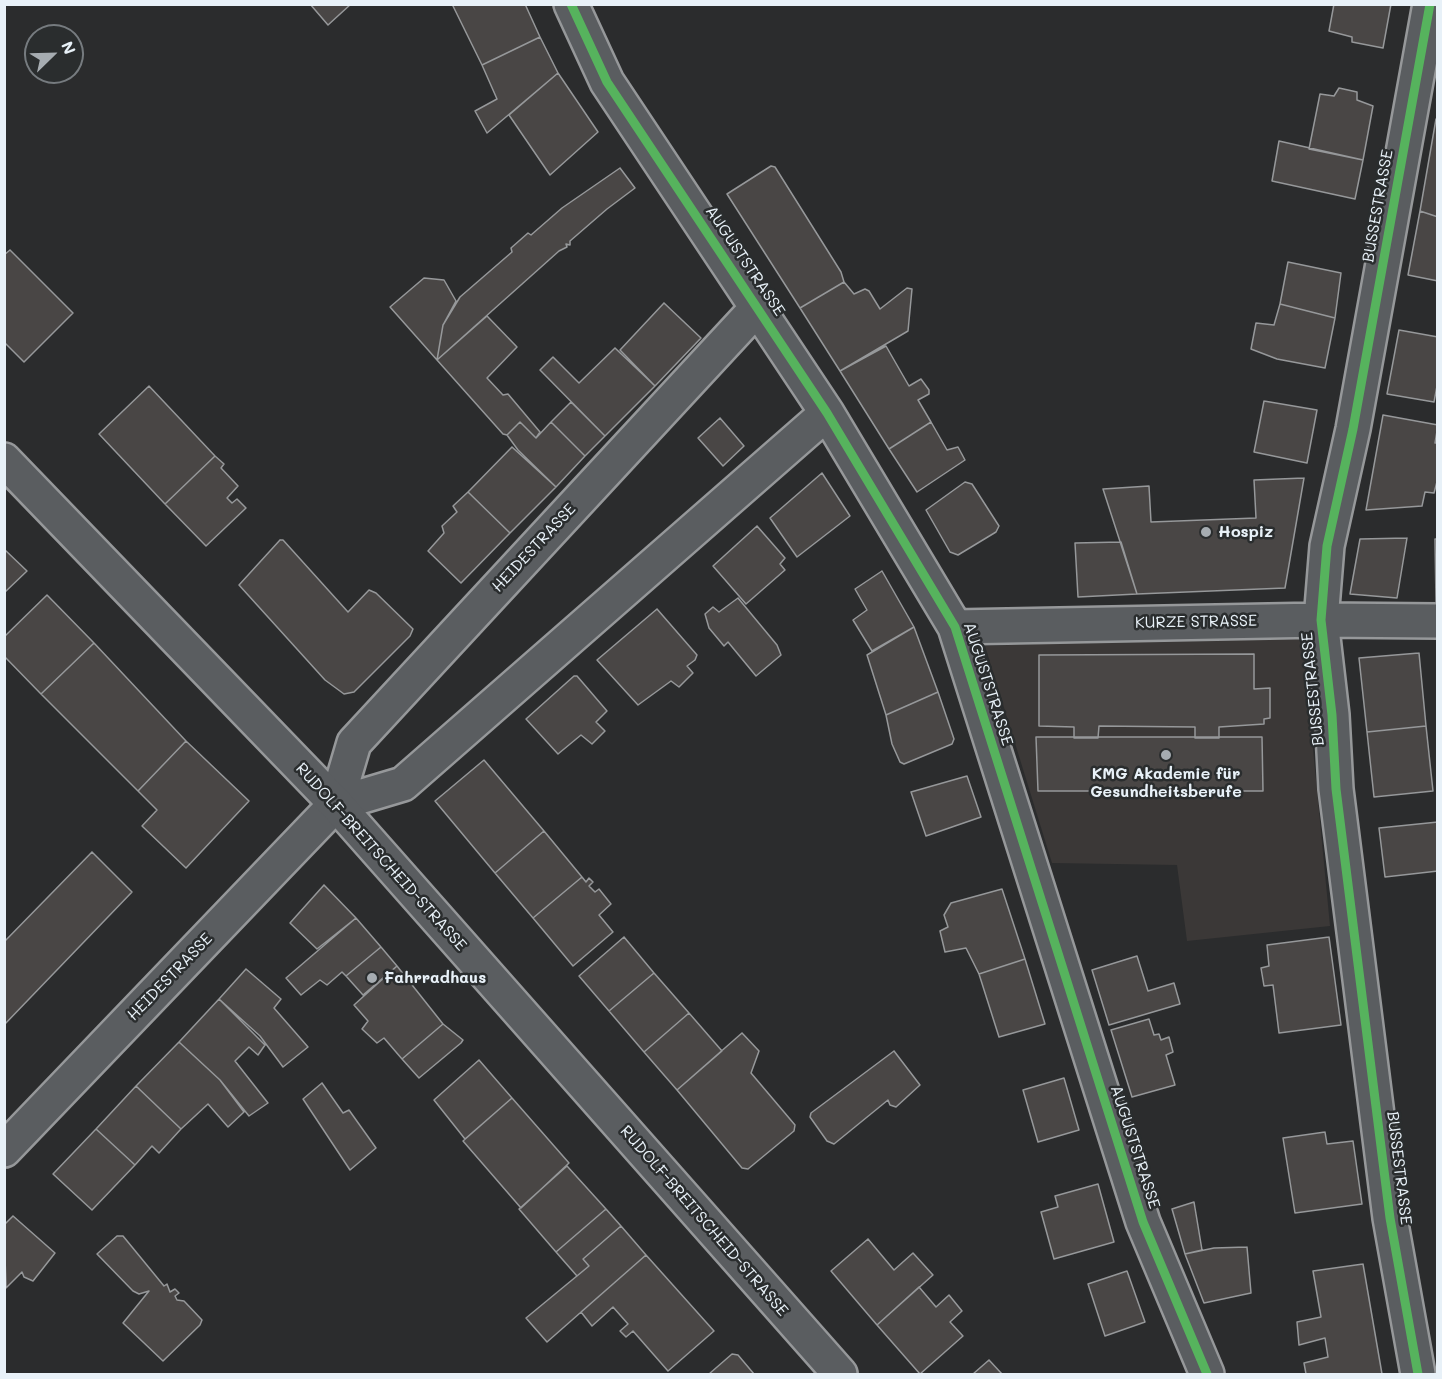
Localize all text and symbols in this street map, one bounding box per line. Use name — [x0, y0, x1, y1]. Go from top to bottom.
north arrow — [24, 24, 84, 84]
text: N — [57, 38, 81, 57]
street label: BUSSESTRASSE — [1359, 148, 1397, 264]
street label: AUGUSTSTRASSE — [701, 202, 789, 320]
street label: HEIDESTRASSE — [488, 500, 580, 596]
place label: Hospiz — [1218, 522, 1273, 542]
marker: Hospiz — [1199, 525, 1213, 539]
street label: KURZE STRASSE — [1135, 611, 1257, 633]
street label: AUGUSTSTRASSE — [959, 620, 1017, 748]
street label: BUSSESTRASSE — [1297, 631, 1329, 747]
marker: KMG Akademie für Gesundheitsberufe — [1159, 748, 1173, 762]
street label: RUDOLF-BREITSCHEID-STRASSE — [292, 759, 470, 955]
place label: KMG Akademie für Gesundheitsberufe — [1090, 764, 1242, 802]
street label: HEIDESTRASSE — [123, 929, 217, 1025]
place label: Fahrradhaus — [384, 968, 486, 988]
marker: Fahrradhaus — [365, 971, 379, 985]
street label: AUGUSTSTRASSE — [1106, 1083, 1164, 1211]
street label: BUSSESTRASSE — [1383, 1110, 1415, 1226]
street label: RUDOLF-BREITSCHEID-STRASSE — [616, 1122, 792, 1320]

